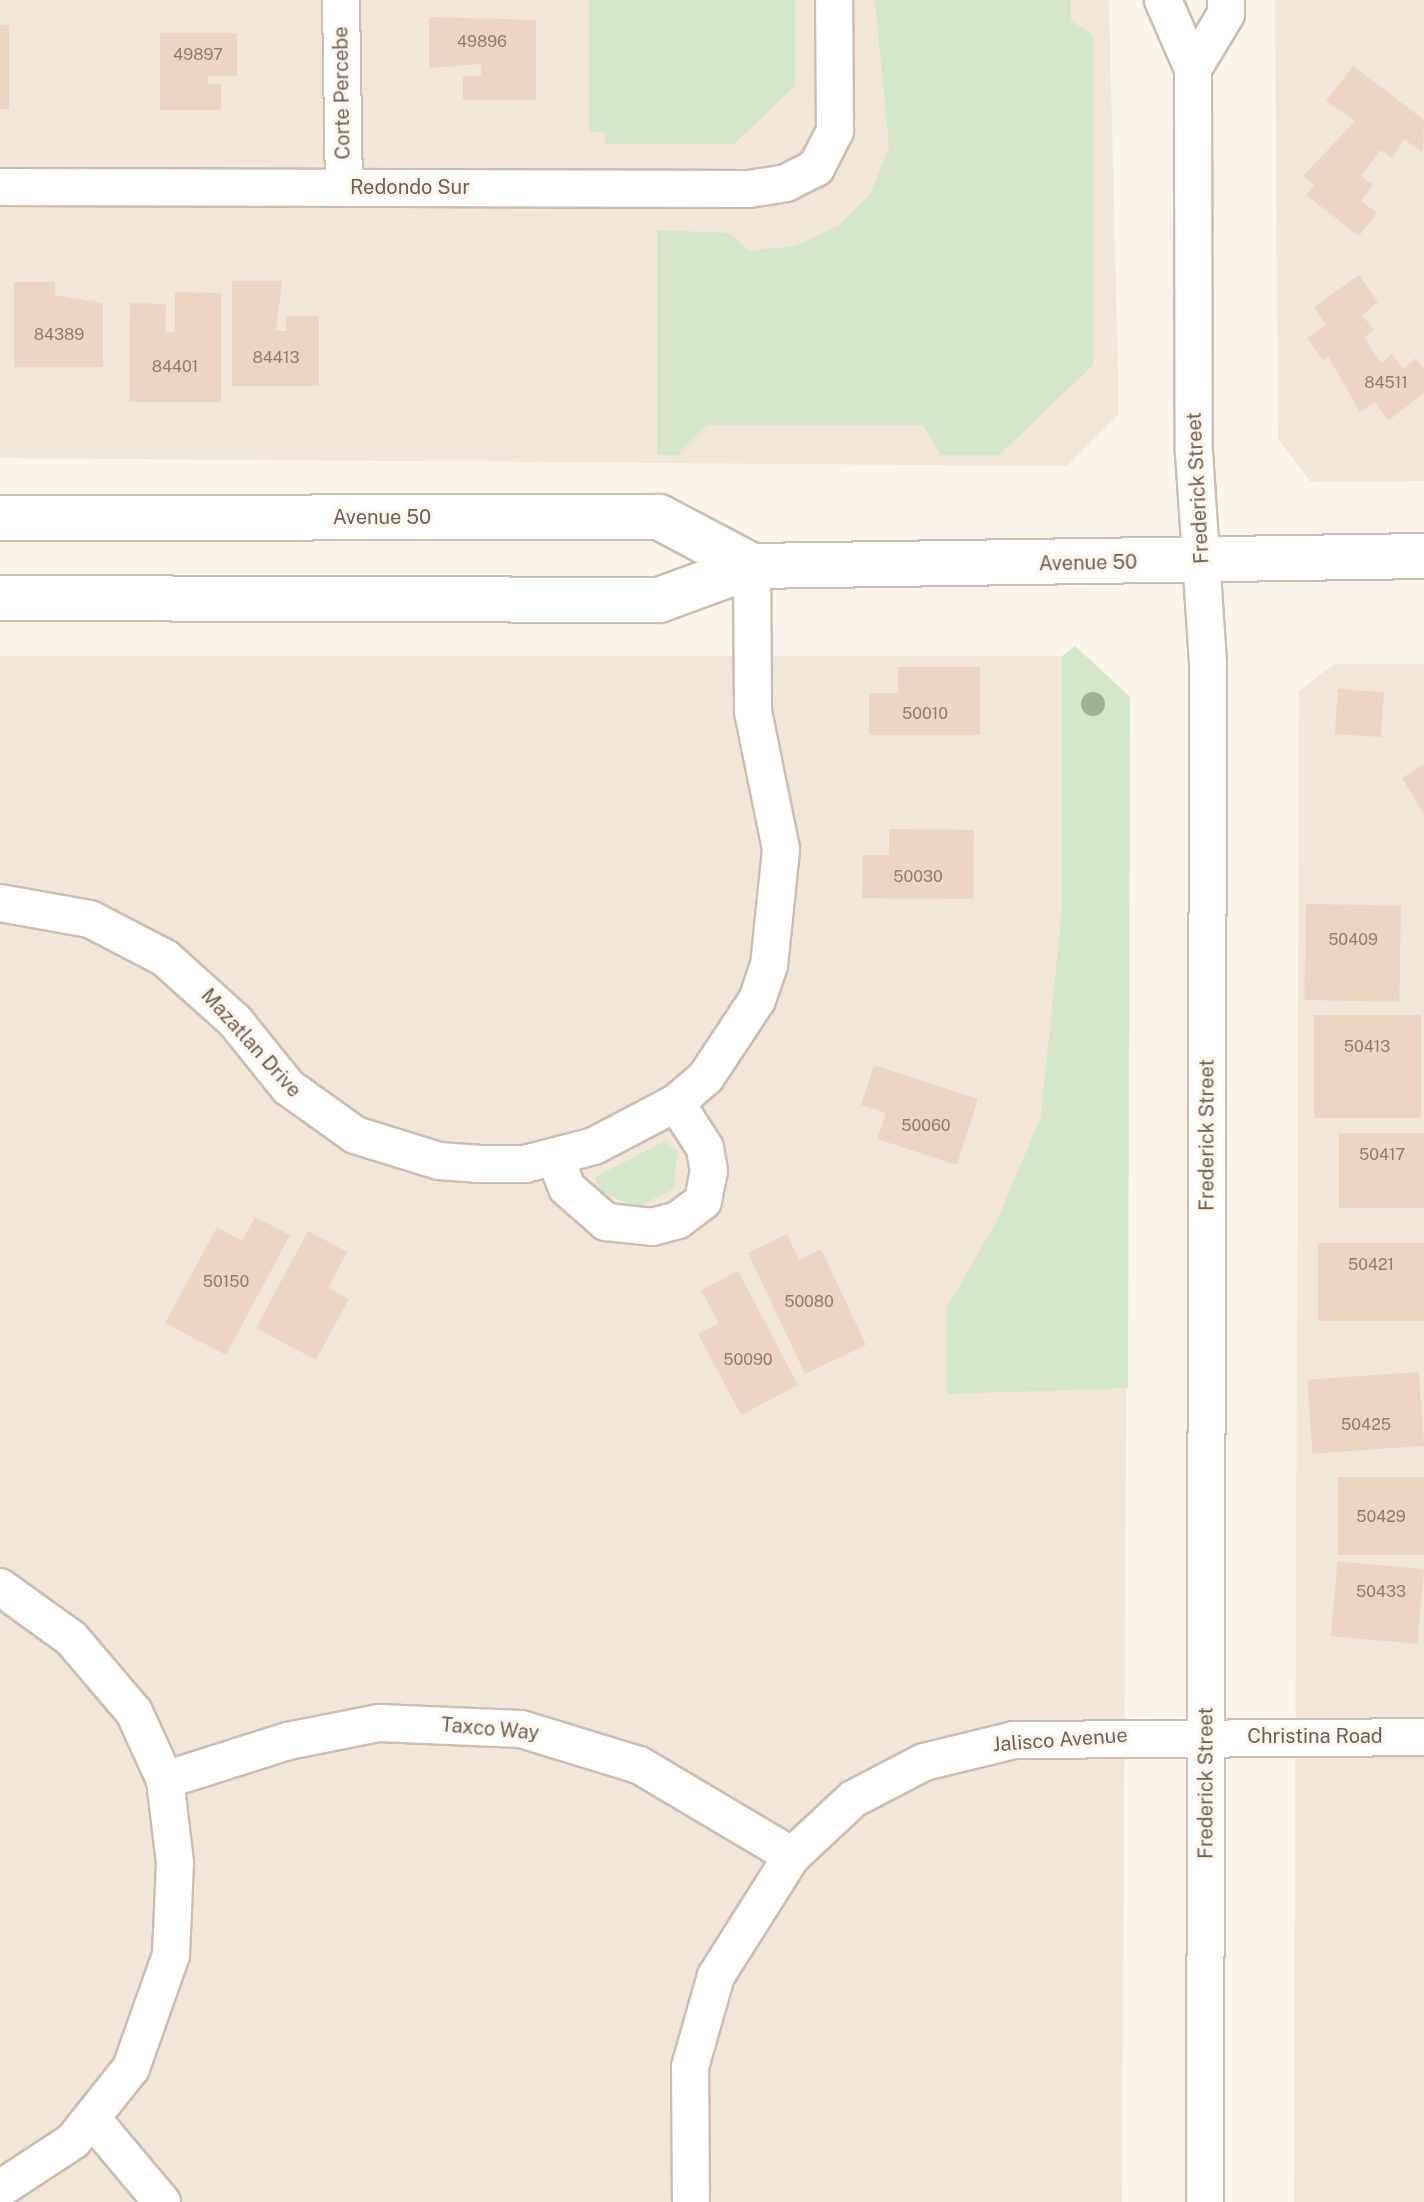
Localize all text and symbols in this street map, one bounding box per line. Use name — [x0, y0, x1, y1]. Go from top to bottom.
street label: Corte Percebe — [329, 26, 355, 160]
house number: 49896 — [457, 32, 507, 52]
house number: 49897 — [173, 45, 223, 65]
street label: Redondo Sur — [350, 175, 470, 199]
house number: 84389 — [34, 325, 84, 345]
house number: 84413 — [252, 348, 300, 368]
house number: 84401 — [152, 357, 198, 377]
house number: 84511 — [1364, 373, 1408, 393]
street label: Frederick Street — [1182, 411, 1214, 565]
street label: Avenue 50 — [333, 505, 431, 529]
street label: Avenue 50 — [1038, 550, 1138, 576]
house number: 50010 — [902, 704, 948, 724]
house number: 50030 — [893, 867, 943, 887]
house number: 50409 — [1328, 930, 1378, 950]
street label: Mazatlan Drive — [196, 984, 306, 1102]
house number: 50413 — [1344, 1037, 1390, 1057]
street label: Frederick Street — [1195, 1059, 1219, 1211]
house number: 50060 — [901, 1116, 951, 1136]
house number: 50417 — [1359, 1145, 1405, 1165]
house number: 50421 — [1348, 1255, 1394, 1275]
house number: 50150 — [203, 1272, 249, 1292]
house number: 50080 — [784, 1292, 834, 1312]
house number: 50090 — [723, 1350, 773, 1370]
house number: 50425 — [1341, 1415, 1391, 1435]
house number: 50429 — [1356, 1507, 1406, 1527]
house number: 50433 — [1356, 1582, 1406, 1602]
street label: Frederick Street — [1194, 1707, 1218, 1859]
street label: Taxco Way — [440, 1713, 540, 1745]
street label: Jalisco Avenue — [992, 1723, 1128, 1757]
street label: Christina Road — [1247, 1724, 1383, 1748]

